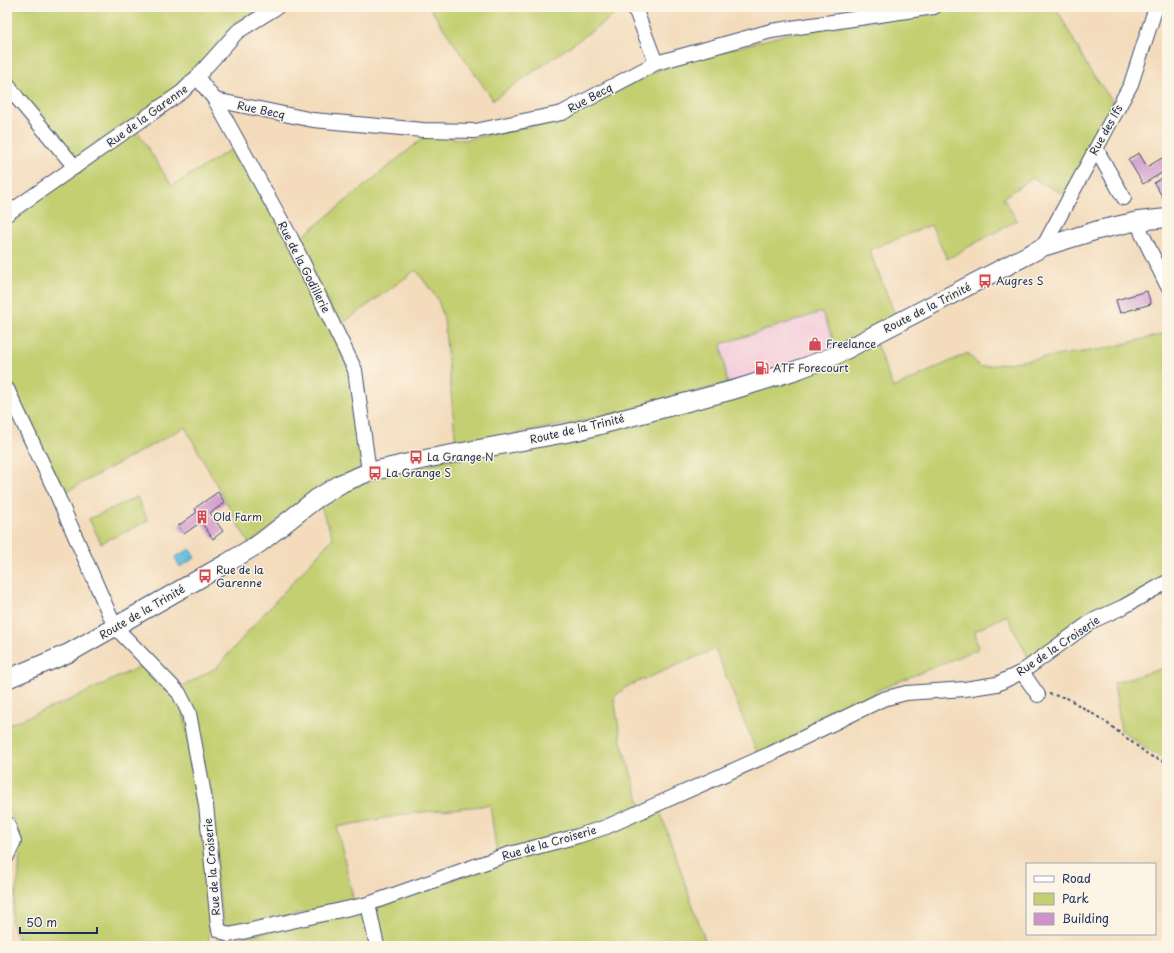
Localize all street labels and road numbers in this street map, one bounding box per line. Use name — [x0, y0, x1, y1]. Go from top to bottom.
street label: Rue Becq — [564, 79, 615, 116]
street label: Rue de la Garenne — [103, 80, 191, 151]
street label: Rue Becq — [236, 96, 287, 123]
street label: Rue des Ifs — [1085, 101, 1126, 158]
street label: Rue de la Godillerie — [274, 218, 335, 316]
street label: Route de la Trinité — [880, 278, 974, 337]
street label: Route de la Trinité — [528, 409, 626, 448]
street label: Route de la Trinité — [96, 580, 188, 643]
street label: Rue de la Croiserie — [1013, 611, 1103, 680]
street label: Rue de la Croiserie — [199, 818, 224, 916]
street label: Rue de la Croiserie — [500, 821, 598, 864]

